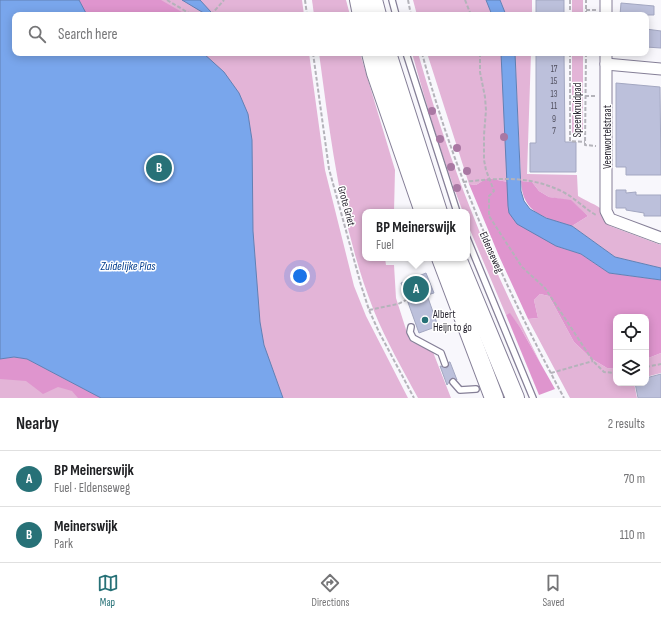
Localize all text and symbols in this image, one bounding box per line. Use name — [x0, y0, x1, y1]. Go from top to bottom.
search box — [12, 12, 649, 56]
icon: search — [26, 23, 48, 45]
text: Search here — [58, 25, 118, 44]
house number: 17 — [551, 64, 558, 75]
house number: 15 — [551, 76, 558, 87]
street label: Speenkruidpad — [571, 82, 584, 137]
house number: 13 — [551, 89, 558, 100]
house number: 11 — [551, 101, 558, 112]
street label: Veenwortelstraat — [601, 104, 614, 169]
house number: 9 — [552, 114, 556, 125]
house number: 7 — [552, 126, 556, 137]
pin: B — [146, 153, 172, 183]
street label: Grote Griet — [335, 185, 358, 228]
popup — [362, 209, 470, 261]
text: BP Meinerswijk — [376, 218, 456, 237]
street label: Eldenseweg — [477, 230, 507, 275]
text: Fuel — [376, 237, 394, 253]
water label: Zuidelijke Plas — [99, 259, 156, 274]
your location — [290, 266, 310, 286]
pin: A — [403, 274, 429, 304]
place label: Albert Heijn to go — [432, 308, 472, 334]
map controls — [613, 314, 649, 386]
button: locate — [613, 314, 649, 350]
marker: Albert Heijn to go — [420, 315, 430, 325]
button: layers — [613, 350, 649, 386]
text: Nearby — [16, 414, 59, 434]
text: 2 results — [608, 416, 645, 432]
text: BP Meinerswijk — [54, 461, 134, 480]
text: A — [26, 471, 32, 487]
text: 70 m — [624, 471, 645, 487]
text: Fuel · Eldenseweg — [54, 480, 130, 496]
text: Meinerswijk — [54, 517, 118, 536]
text: B — [26, 527, 32, 543]
text: 110 m — [620, 527, 645, 543]
text: Park — [54, 536, 73, 552]
tab: Map — [97, 572, 119, 609]
tab: Directions — [312, 572, 349, 609]
tab: Saved — [542, 572, 564, 609]

